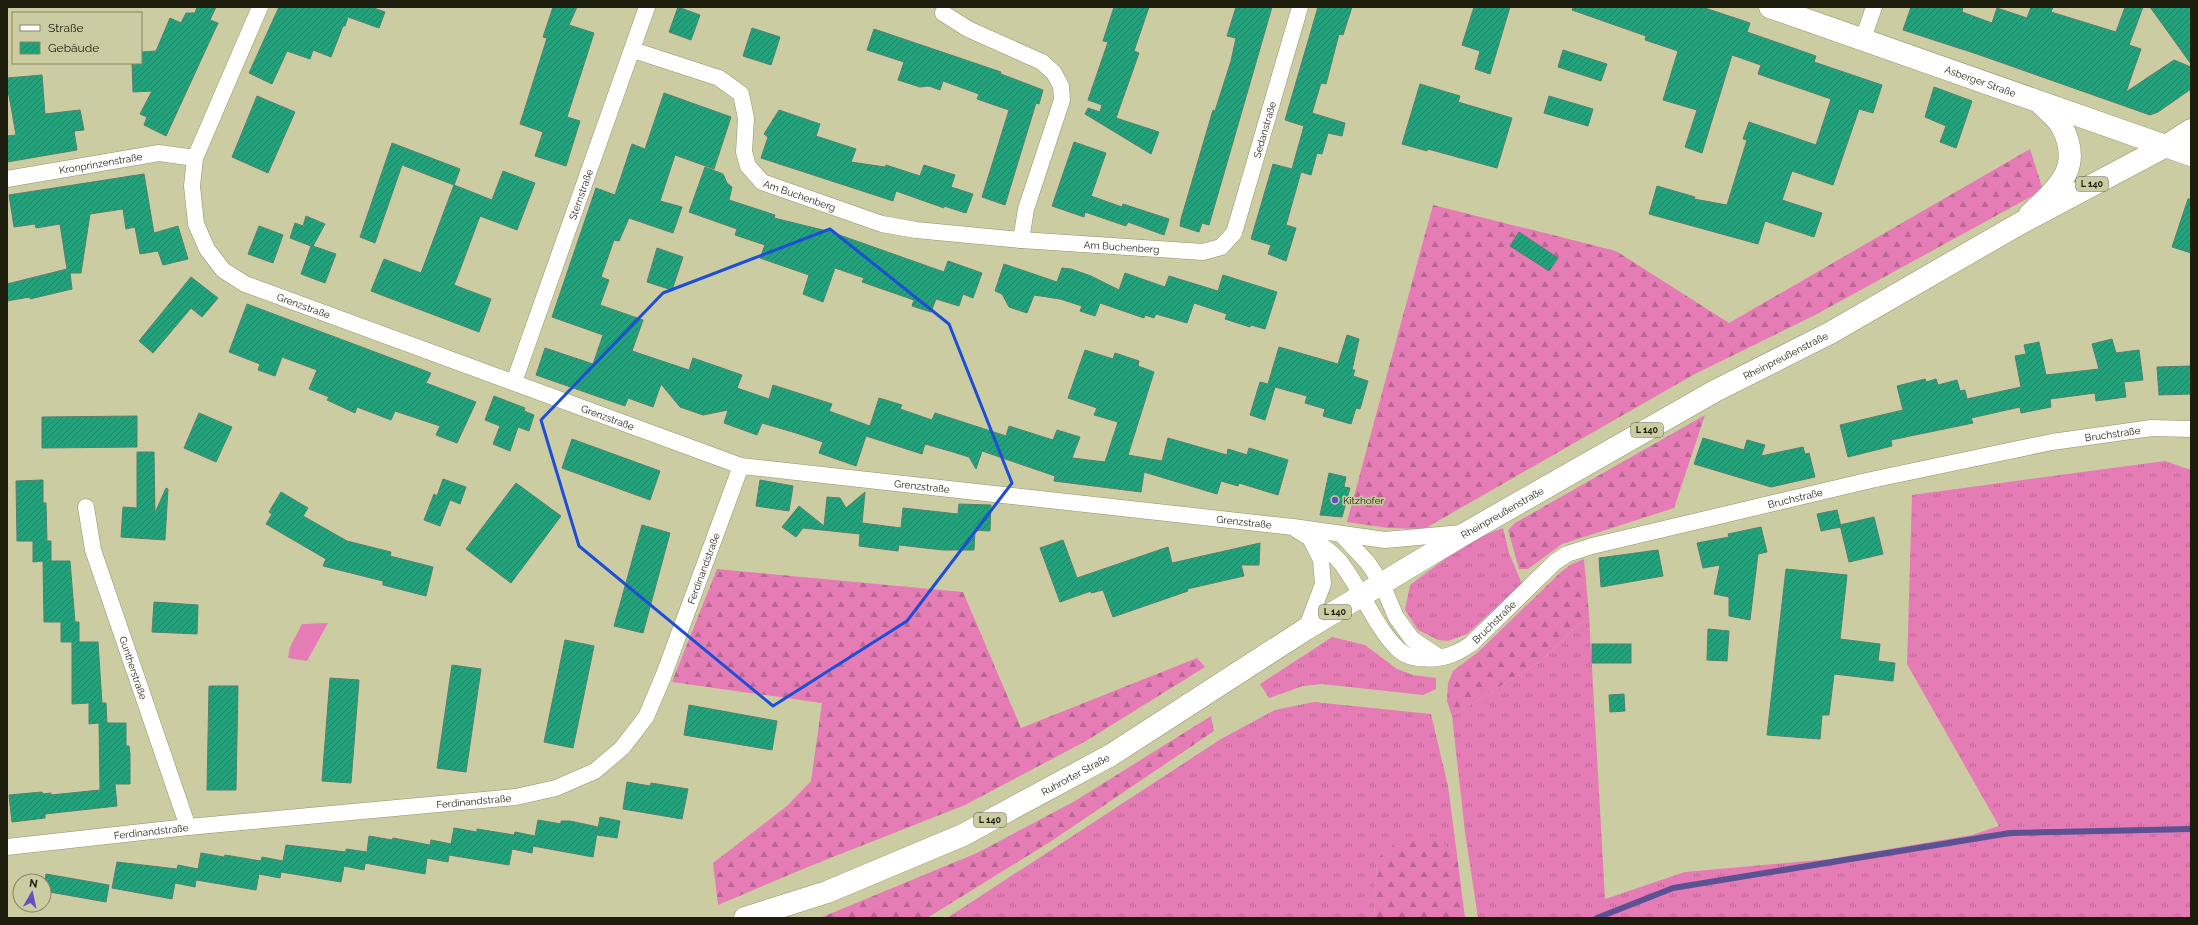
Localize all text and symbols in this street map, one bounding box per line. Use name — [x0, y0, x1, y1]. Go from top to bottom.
legend — [12, 12, 142, 64]
text: Straße — [48, 21, 84, 35]
text: Gebäude — [48, 41, 99, 55]
street label: Asberger Straße — [1943, 63, 2017, 99]
street label: Sedanstraße — [1251, 100, 1278, 159]
street label: Kronprinzenstraße — [58, 150, 143, 176]
street label: Sternstraße — [566, 168, 595, 221]
street label: Am Buchenberg — [762, 177, 837, 213]
road number: L 140 — [2076, 177, 2108, 191]
street label: Am Buchenberg — [1083, 239, 1160, 255]
street label: Grenzstraße — [276, 291, 332, 320]
street label: Rheinpreußenstraße — [1741, 329, 1830, 381]
street label: Grenzstraße — [580, 402, 636, 432]
road number: L 140 — [1631, 423, 1663, 437]
street label: Bruchstraße — [2084, 424, 2141, 443]
street label: Grenzstraße — [894, 477, 950, 495]
street label: Rheinpreußenstraße — [1459, 484, 1545, 540]
street label: Bruchstraße — [1767, 486, 1824, 510]
marker: Kitzhofer — [1330, 495, 1340, 505]
place label: Kitzhofer — [1343, 495, 1385, 506]
street label: Grenzstraße — [1216, 513, 1272, 530]
street label: Ferdinandstraße — [685, 531, 721, 605]
street label: Bruchstraße — [1470, 598, 1518, 645]
road number: L 140 — [1319, 605, 1351, 619]
street label: Guntherstraße — [117, 635, 149, 701]
street label: Ruhrorter Straße — [1039, 751, 1111, 797]
street label: Ferdinandstraße — [436, 792, 512, 810]
road number: L 140 — [974, 813, 1006, 827]
street label: Ferdinandstraße — [113, 821, 189, 841]
north arrow — [12, 873, 52, 913]
text: N — [28, 877, 39, 891]

